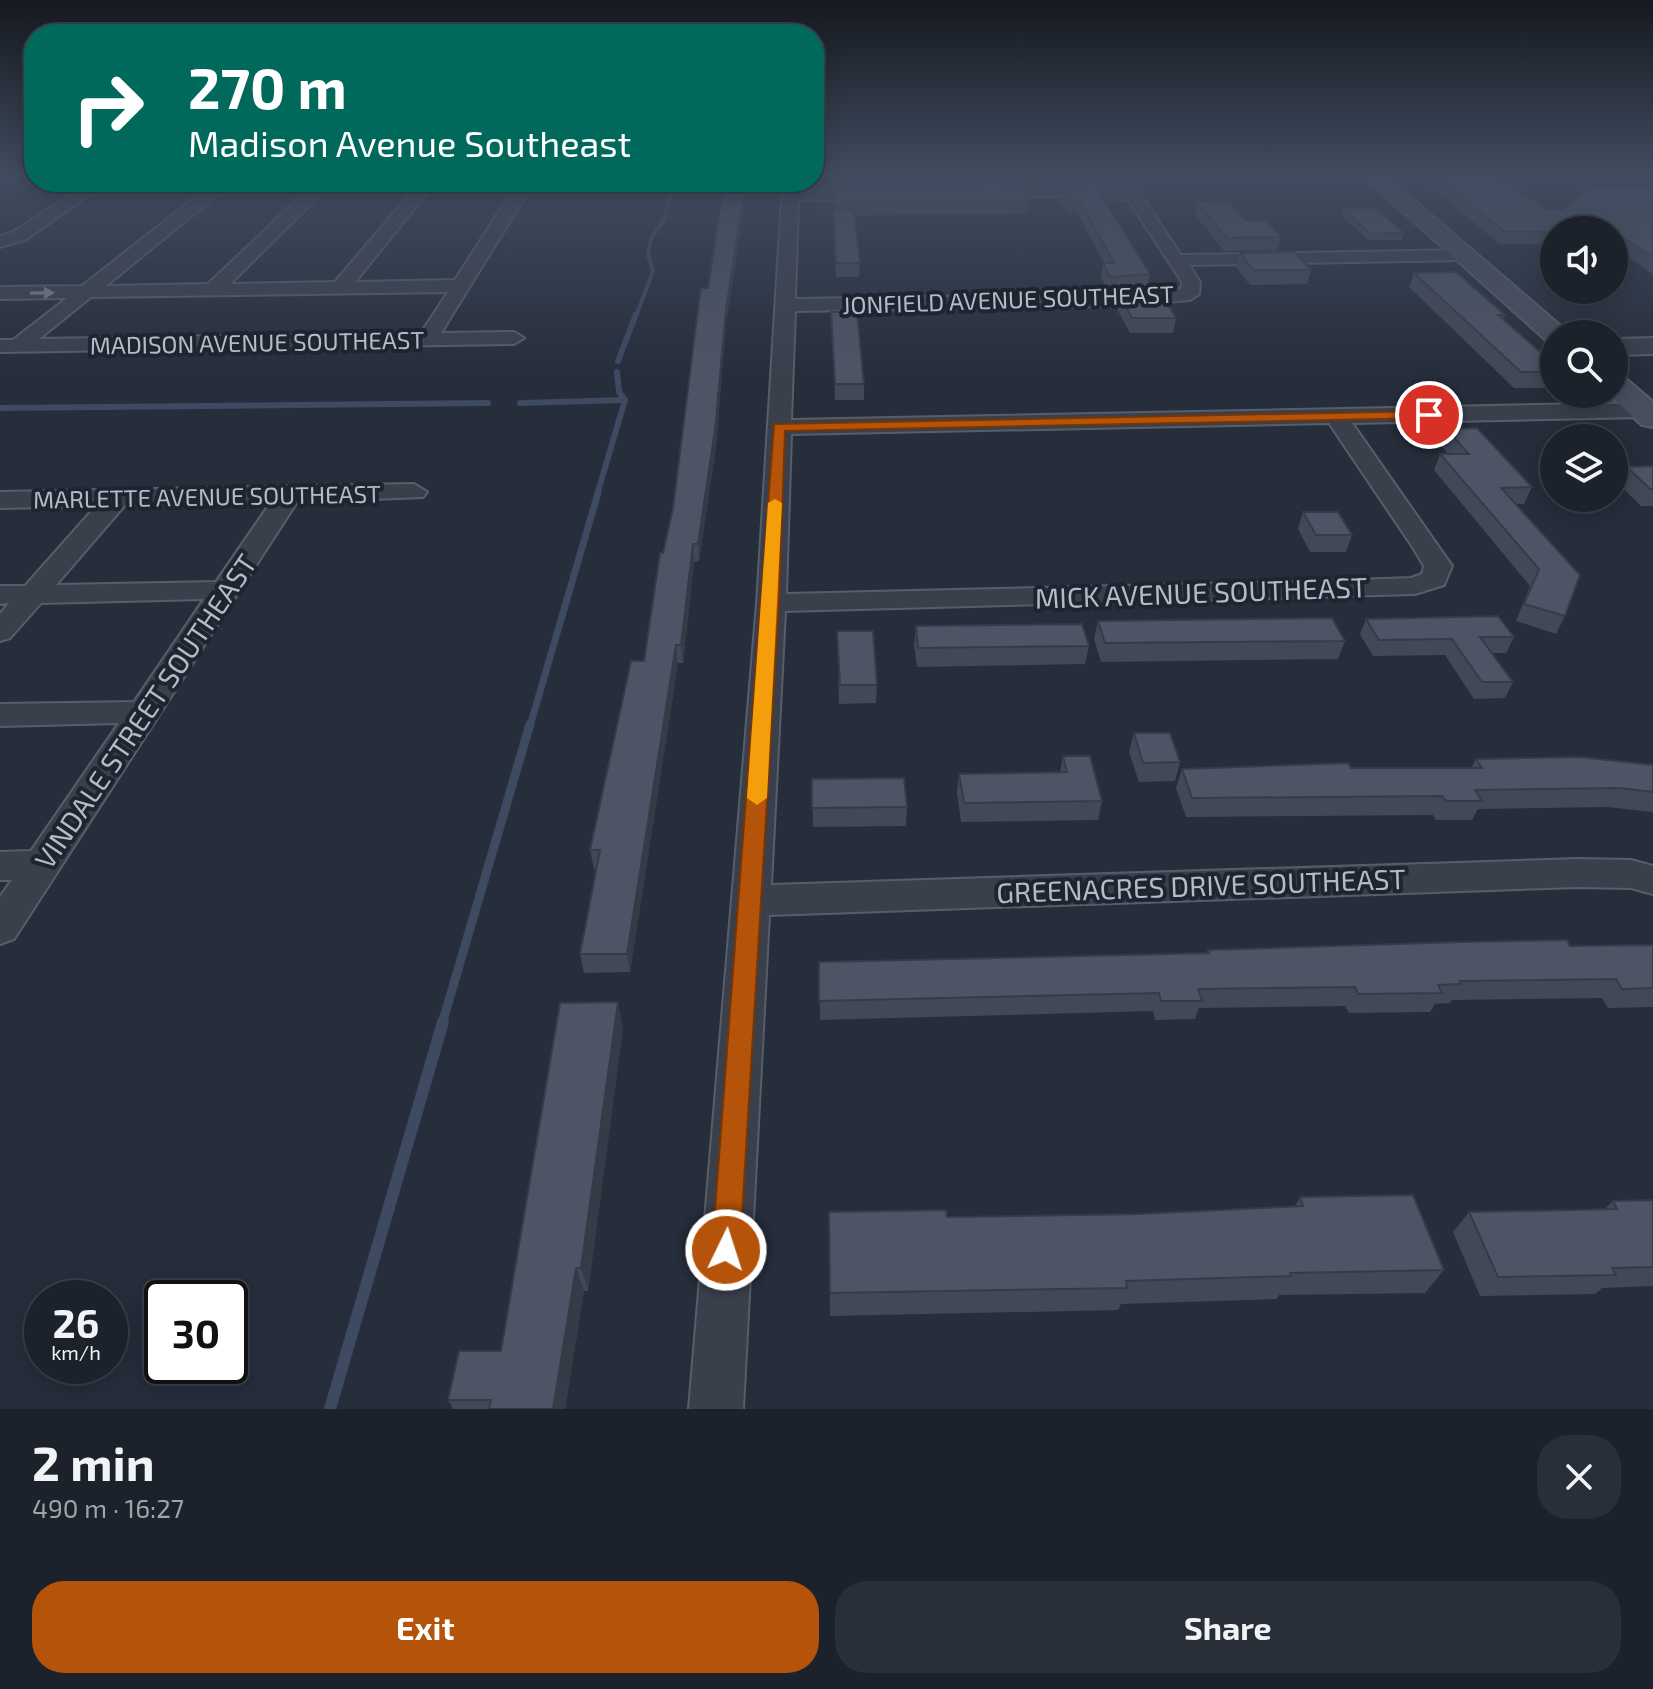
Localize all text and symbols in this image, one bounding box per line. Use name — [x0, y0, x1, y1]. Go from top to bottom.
text: 270 m — [188, 53, 347, 120]
icon: right — [56, 56, 160, 160]
text: Madison Avenue Southeast — [188, 121, 631, 164]
map controls — [1540, 216, 1628, 512]
button: sound — [1540, 216, 1628, 304]
street label: JONFIELD AVENUE SOUTHEAST — [842, 279, 1174, 319]
one-way arrow — [30, 287, 55, 299]
button: search — [1540, 320, 1628, 408]
street label: MADISON AVENUE SOUTHEAST — [90, 325, 425, 359]
pin — [1395, 381, 1463, 449]
icon: arrive — [1407, 393, 1451, 437]
button: layers — [1540, 424, 1628, 512]
street label: MARLETTE AVENUE SOUTHEAST — [33, 478, 381, 514]
street label: VINDALE STREET SOUTHEAST — [27, 547, 263, 875]
street label: MICK AVENUE SOUTHEAST — [1034, 569, 1368, 615]
street label: GREENACRES DRIVE SOUTHEAST — [996, 861, 1406, 909]
position arrow — [684, 1208, 768, 1292]
speed limit sign: 30 — [144, 1280, 248, 1384]
text: 26 — [53, 1298, 99, 1346]
text: km/h — [51, 1340, 101, 1364]
text: 2 min — [32, 1433, 155, 1491]
button: close — [1537, 1435, 1621, 1519]
text: 490 m · 16:27 — [32, 1492, 184, 1523]
button: Exit — [32, 1581, 819, 1673]
button: Share — [835, 1581, 1621, 1673]

